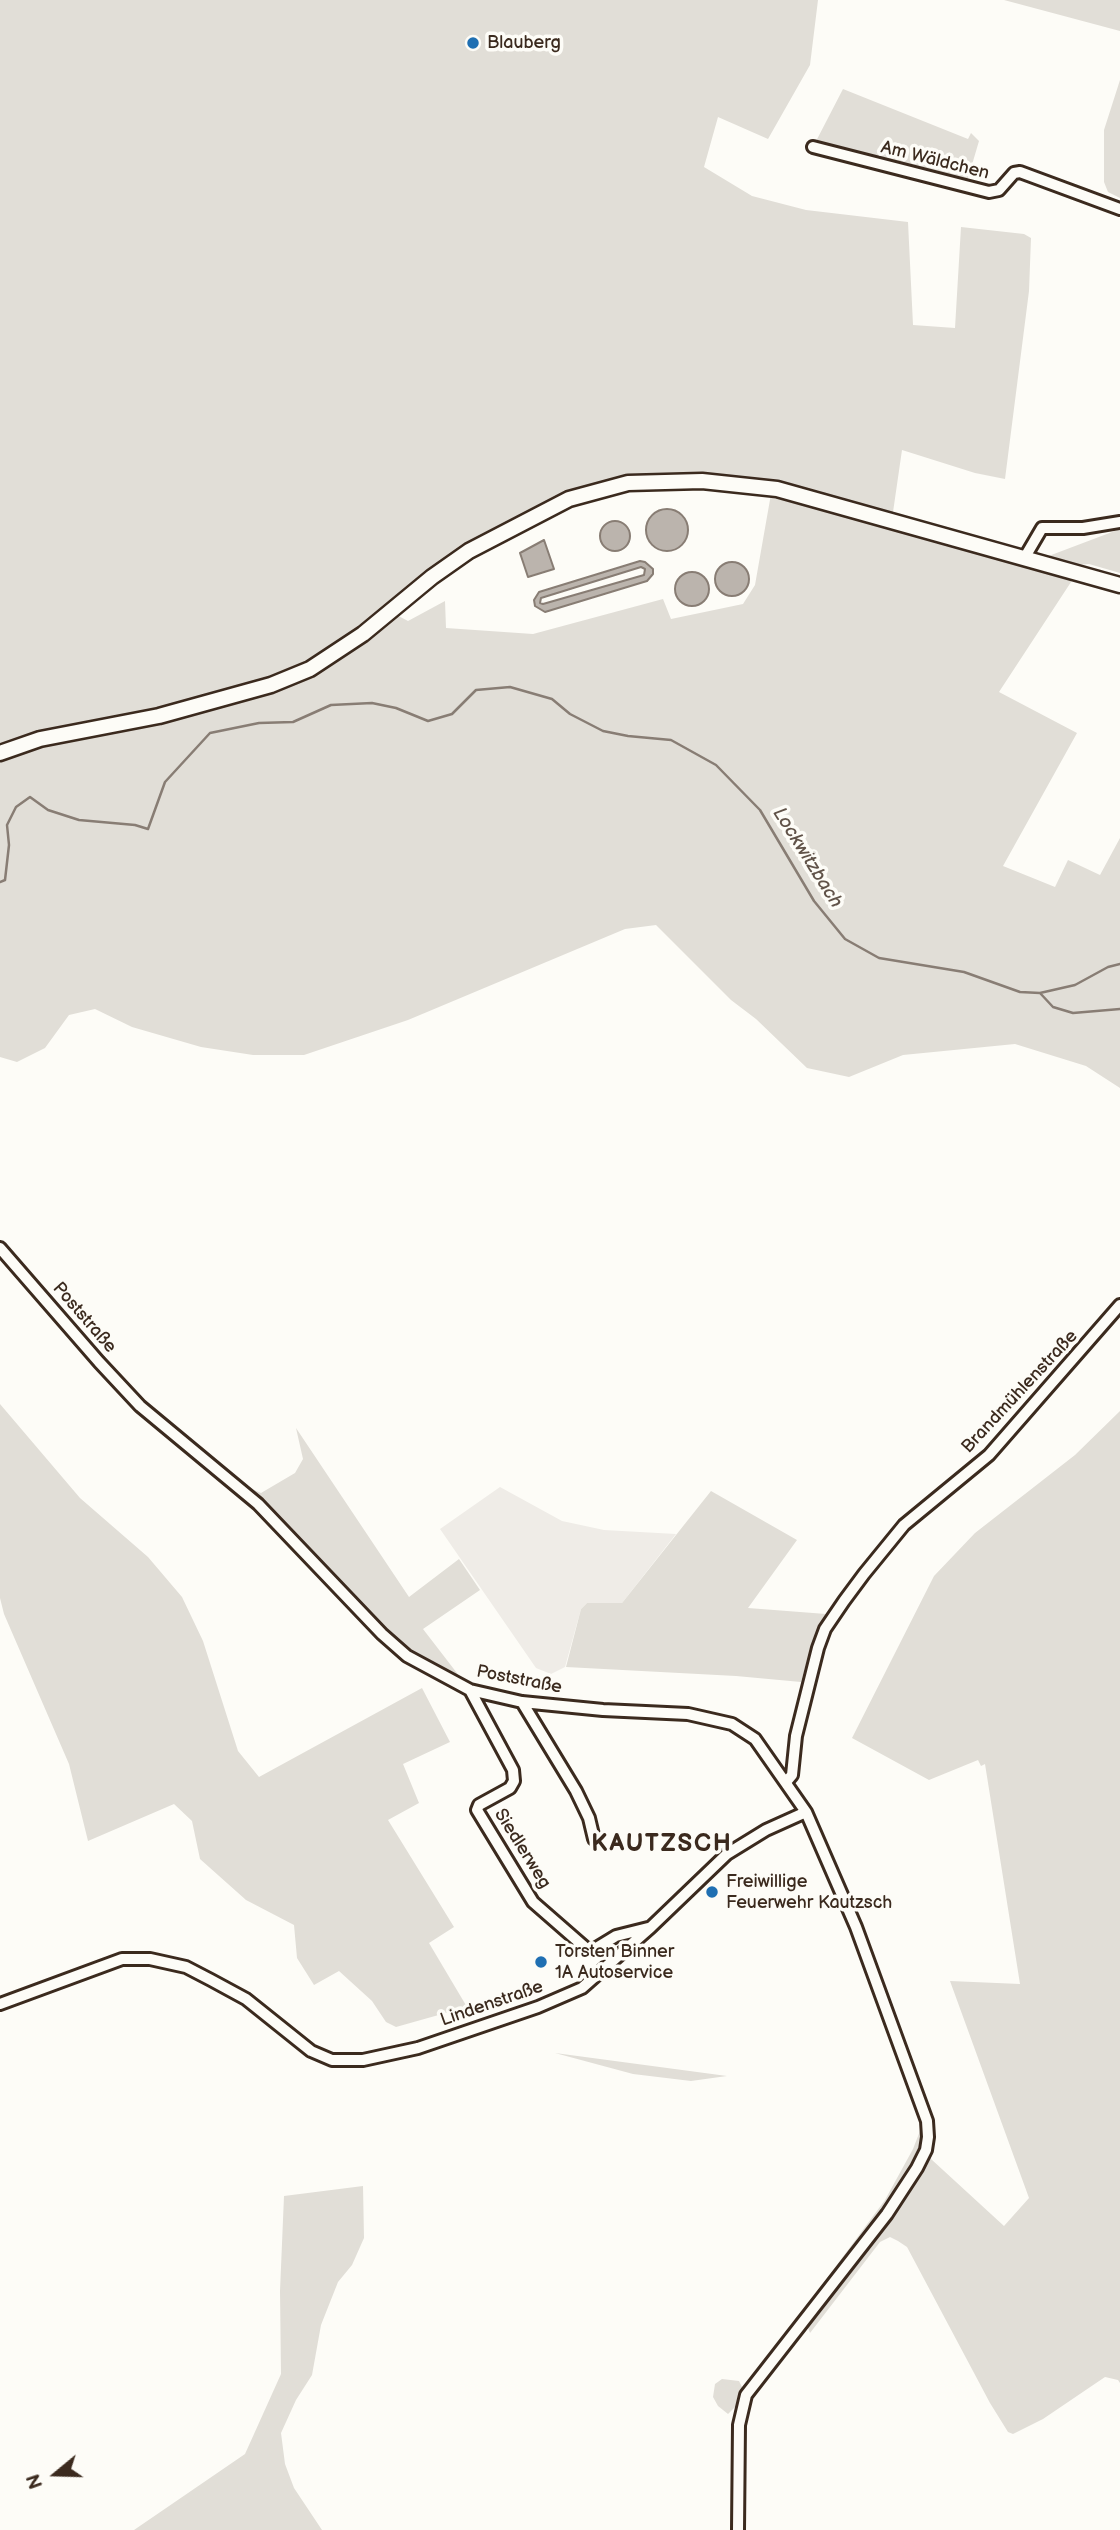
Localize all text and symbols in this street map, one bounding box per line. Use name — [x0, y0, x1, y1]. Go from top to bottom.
place label: Blauberg — [487, 32, 561, 54]
marker: Blauberg — [465, 35, 481, 51]
street label: Am Wäldchen — [879, 137, 991, 185]
water label: Lockwitzbach — [767, 804, 847, 912]
street label: Poststraße — [47, 1278, 121, 1358]
street label: Brandmühlenstraße — [957, 1326, 1083, 1458]
street label: Poststraße — [474, 1661, 564, 1699]
street label: Siedlerweg — [489, 1805, 555, 1893]
district label: KAUTZSCH — [592, 1831, 732, 1859]
place label: Freiwillige Feuerwehr Kautzsch — [726, 1871, 892, 1913]
marker: Freiwillige Feuerwehr Kautzsch — [704, 1884, 720, 1900]
place label: Torsten Binner 1A Autoservice — [555, 1941, 674, 1983]
marker: Torsten Binner 1A Autoservice — [533, 1954, 549, 1970]
street label: Lindenstraße — [438, 1976, 546, 2032]
north arrow — [21, 2439, 91, 2509]
text: N — [22, 2471, 49, 2491]

